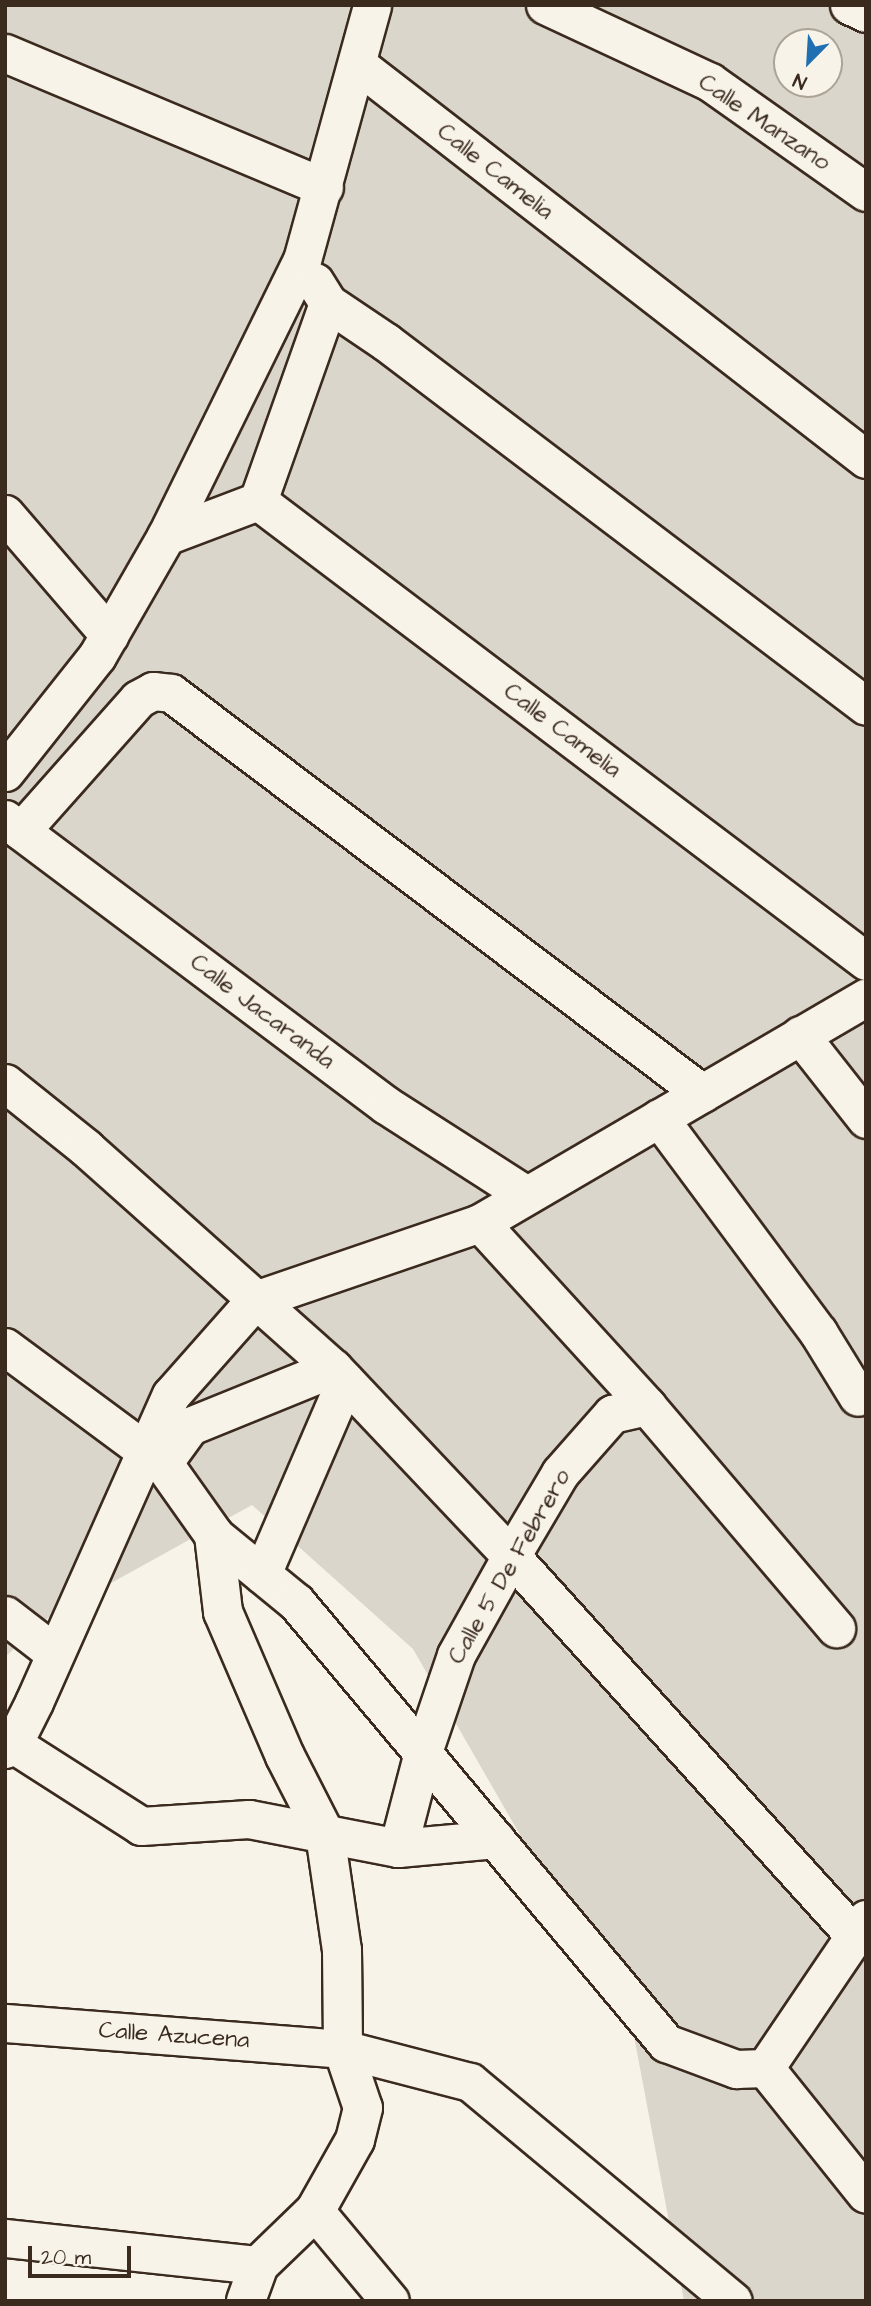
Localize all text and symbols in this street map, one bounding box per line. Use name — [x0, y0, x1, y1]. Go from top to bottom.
north arrow — [773, 28, 843, 98]
text: N — [789, 66, 811, 96]
street label: Calle Manzano — [693, 68, 835, 178]
street label: Calle Camelia — [431, 118, 559, 226]
street label: Calle Camelia — [497, 677, 627, 785]
street label: Calle Jacaranda — [184, 948, 340, 1076]
street label: Calle 5 De Febrero — [442, 1464, 578, 1670]
street label: Calle Azucena — [98, 2016, 250, 2056]
scale bar — [32, 2232, 135, 2276]
text: 20 m — [41, 2243, 91, 2272]

